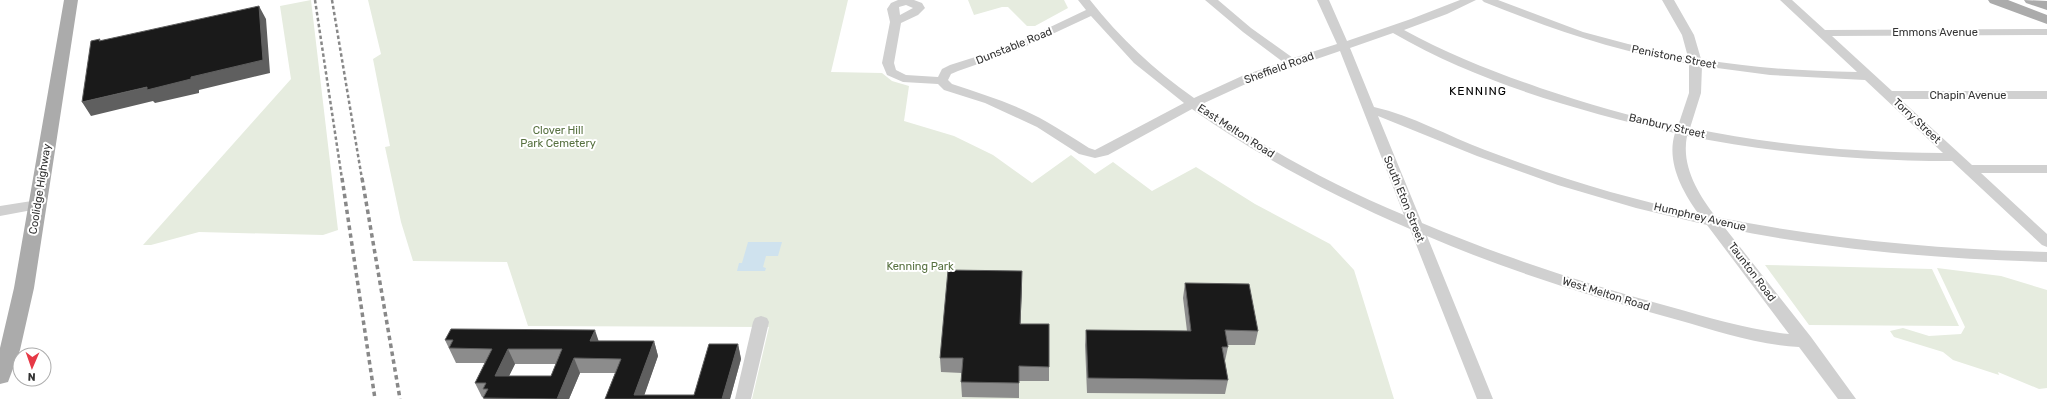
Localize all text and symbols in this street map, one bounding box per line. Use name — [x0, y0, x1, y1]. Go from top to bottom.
street label: Dunstable Road — [974, 25, 1054, 67]
street label: Emmons Avenue — [1892, 26, 1978, 39]
street label: Penistone Street — [1631, 42, 1718, 72]
street label: Sheffield Road — [1242, 49, 1316, 87]
district label: KENNING — [1449, 84, 1507, 98]
street label: Chapin Avenue — [1930, 89, 2006, 102]
street label: Torry Street — [1891, 96, 1944, 147]
street label: East Melton Road — [1195, 101, 1277, 161]
street label: Banbury Street — [1628, 111, 1707, 141]
park label: Clover Hill Park Cemetery — [520, 124, 596, 150]
street label: Coolidge Highway — [26, 143, 54, 235]
street label: South Eton Street — [1381, 154, 1427, 245]
street label: Humphrey Avenue — [1653, 200, 1747, 234]
street label: Taunton Road — [1726, 240, 1778, 304]
park label: Kenning Park — [886, 260, 954, 273]
street label: West Melton Road — [1561, 274, 1651, 314]
north arrow — [12, 347, 52, 387]
text: N — [27, 370, 36, 383]

